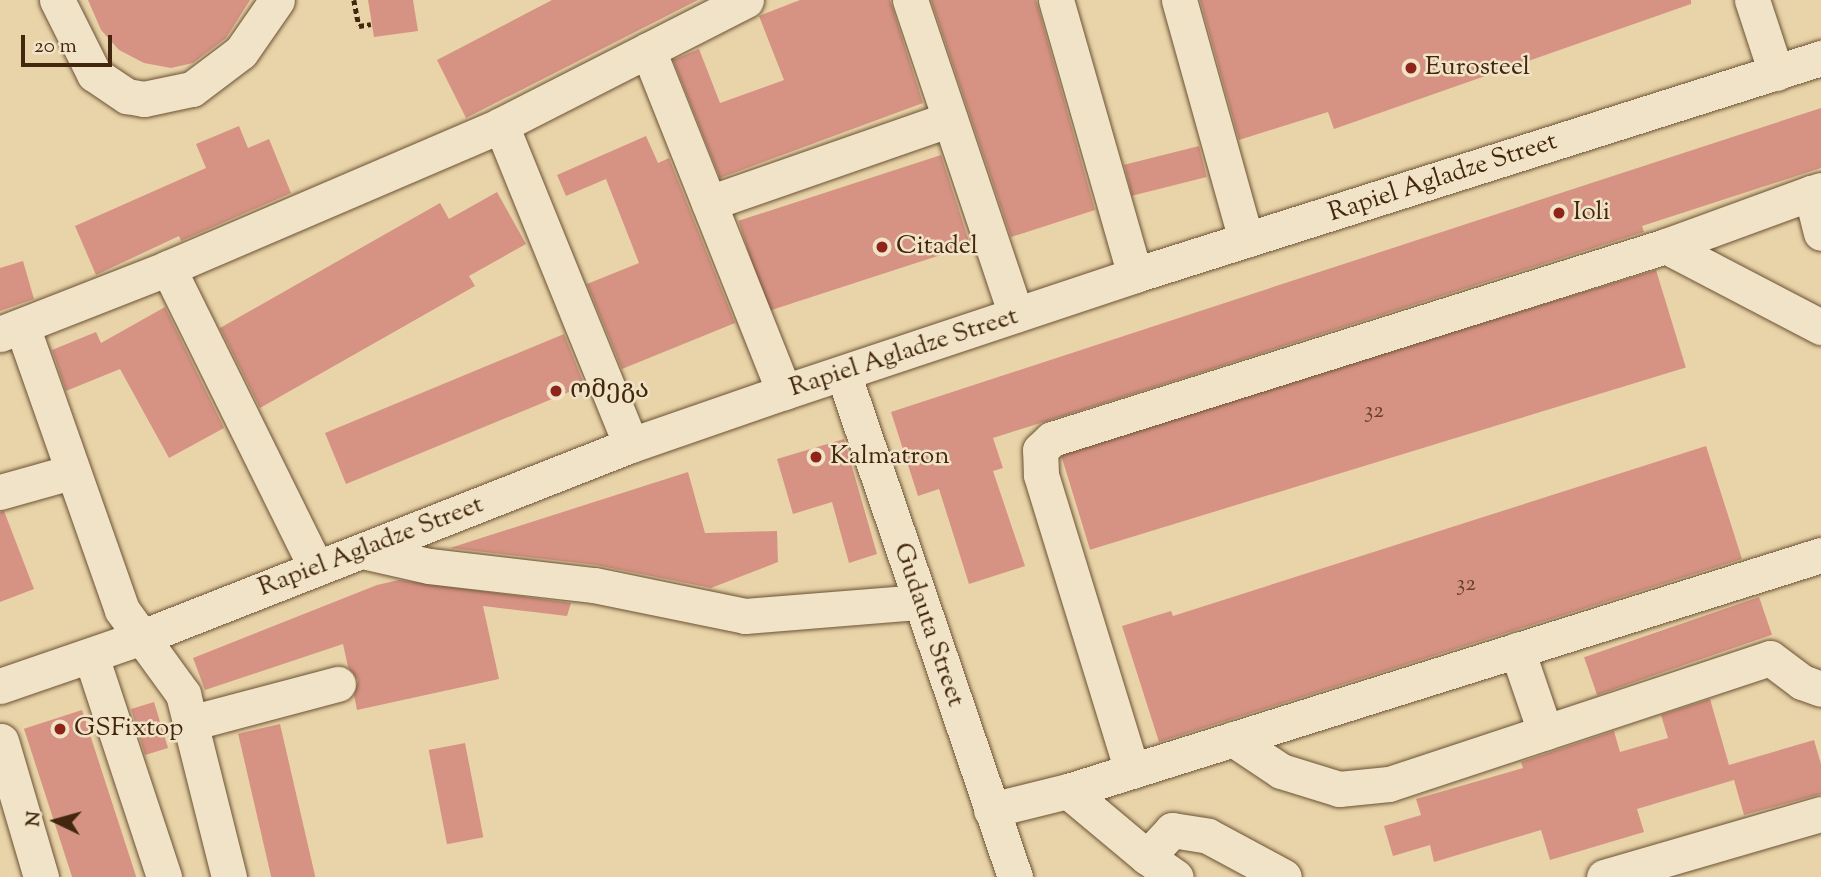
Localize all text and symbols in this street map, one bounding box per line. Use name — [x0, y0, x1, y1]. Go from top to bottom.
scale bar — [24, 21, 116, 65]
text: 20 m — [34, 32, 77, 62]
place label: Eurosteel — [1425, 52, 1530, 84]
marker: Eurosteel — [1403, 60, 1419, 76]
street label: Rapiel Agladze Street — [1325, 126, 1561, 230]
place label: Ioli — [1573, 197, 1610, 229]
marker: Ioli — [1551, 205, 1567, 221]
place label: Citadel — [896, 231, 978, 263]
marker: Citadel — [874, 239, 890, 255]
street label: Rapiel Agladze Street — [786, 301, 1022, 405]
place label: ომეგა — [570, 375, 649, 407]
marker: ომეგა — [548, 383, 564, 399]
house number: 32 — [1364, 398, 1384, 426]
place label: Kalmatron — [830, 441, 950, 473]
marker: Kalmatron — [808, 449, 824, 465]
street label: Rapiel Agladze Street — [254, 490, 488, 604]
street label: Gudauta Street — [885, 539, 971, 711]
house number: 32 — [1456, 571, 1476, 599]
place label: GSFixtop — [74, 713, 183, 745]
marker: GSFixtop — [52, 721, 68, 737]
north arrow — [21, 786, 91, 856]
text: N — [20, 810, 49, 828]

